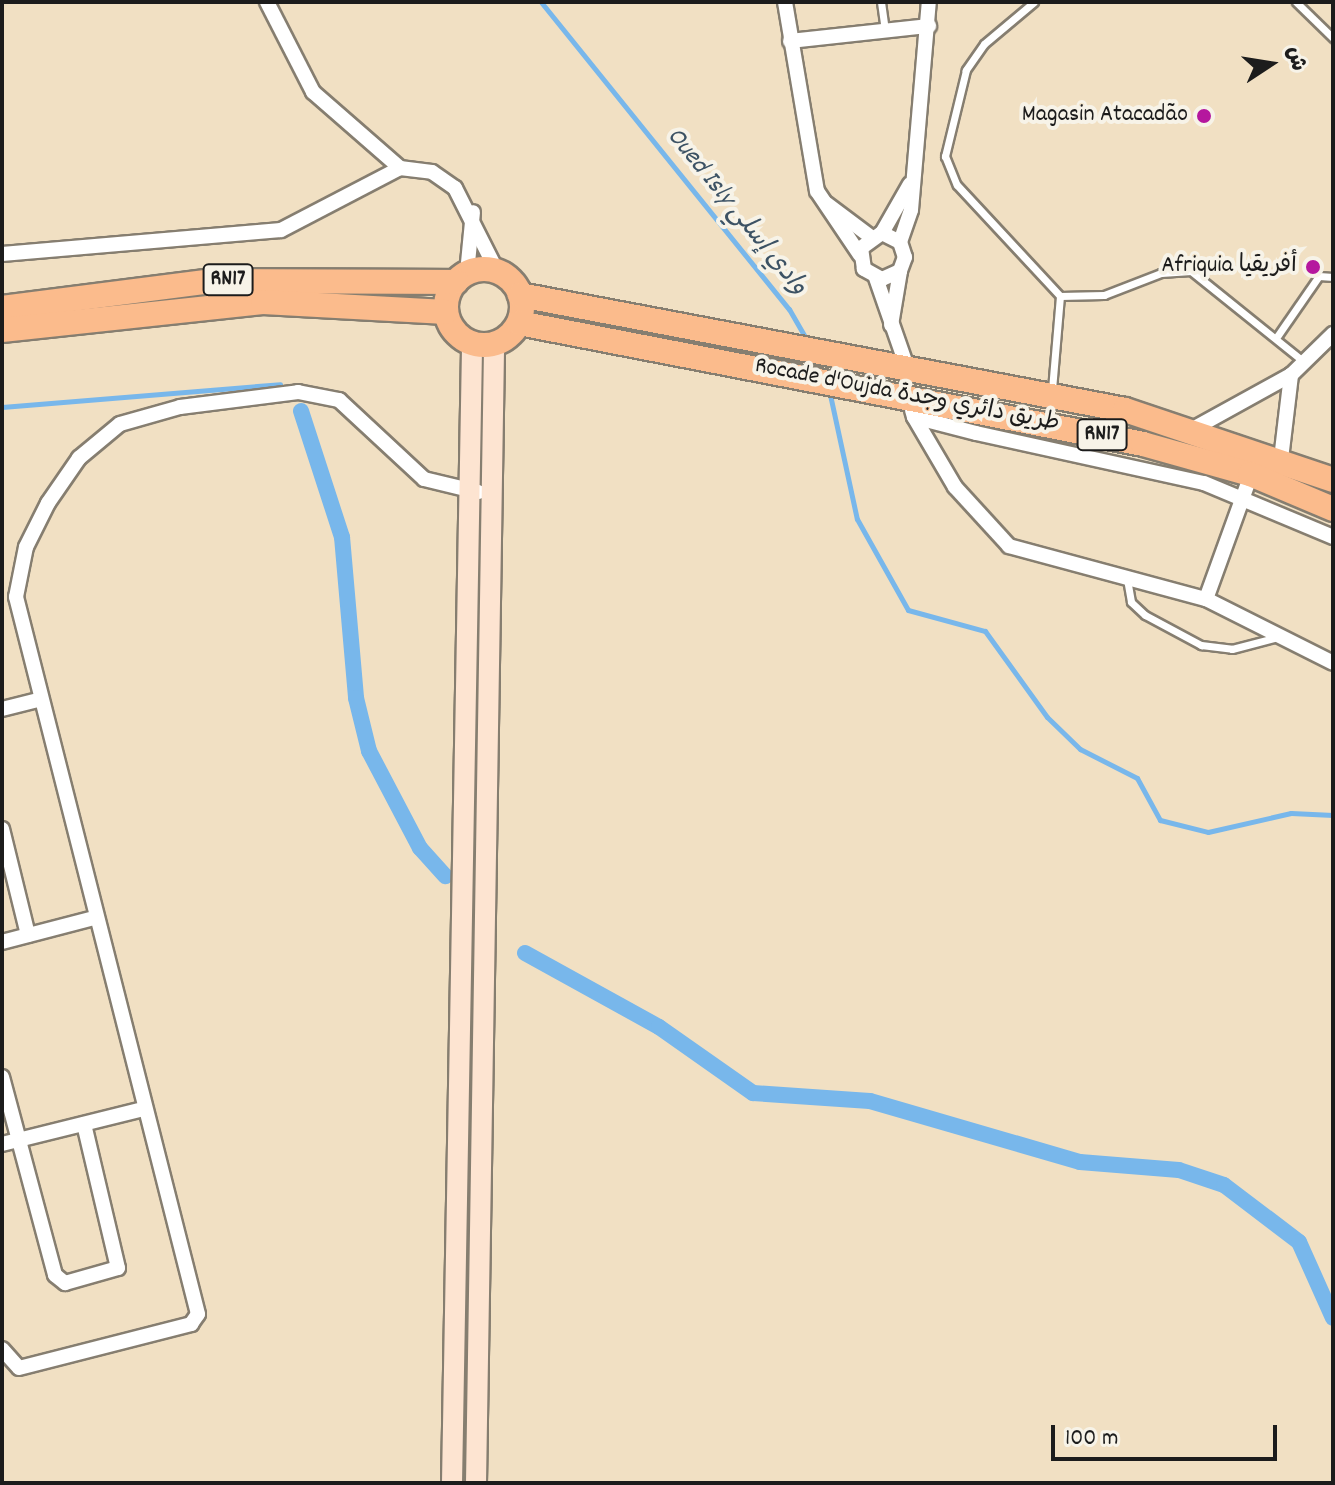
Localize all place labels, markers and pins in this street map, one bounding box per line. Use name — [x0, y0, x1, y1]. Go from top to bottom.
place label: Magasin Atacadão — [1022, 102, 1188, 130]
marker: Magasin Atacadão — [1195, 107, 1213, 125]
place label: Afriquia أفريقيا — [1161, 253, 1297, 281]
marker: Afriquia أفريقيا — [1304, 258, 1322, 276]

